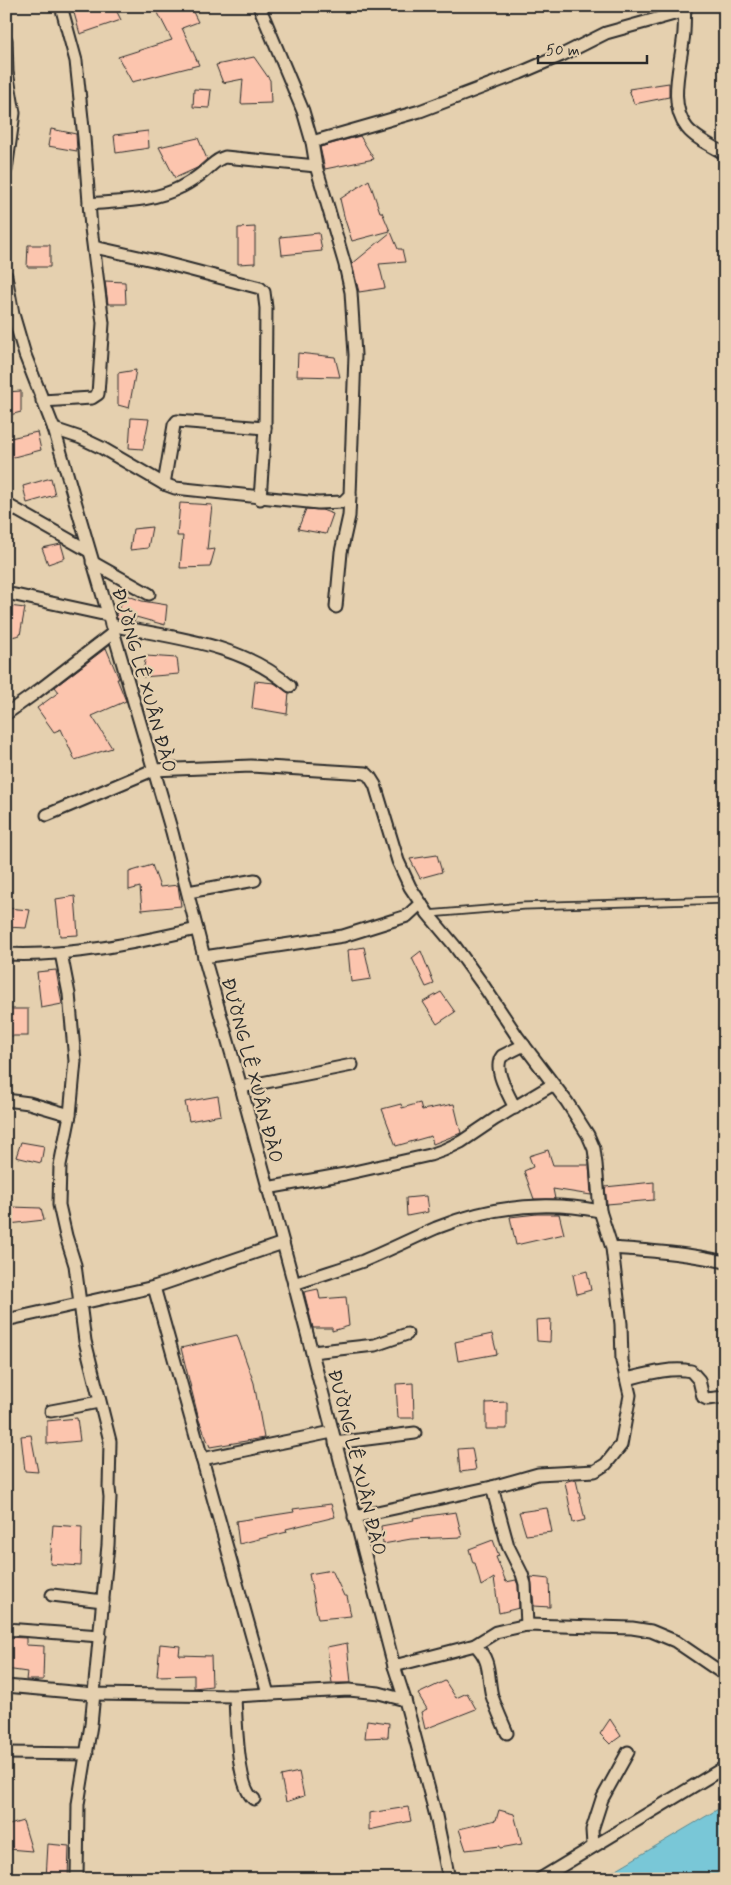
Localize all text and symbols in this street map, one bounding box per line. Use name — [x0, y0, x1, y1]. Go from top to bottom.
scale bar — [538, 32, 647, 64]
text: 50 m — [546, 41, 580, 61]
street label: ĐƯỜNG LÊ XUÂN ĐÀO — [105, 585, 183, 776]
street label: ĐƯỜNG LÊ XUÂN ĐÀO — [215, 975, 289, 1166]
street label: ĐƯỜNG LÊ XUÂN ĐÀO — [321, 1366, 393, 1558]

